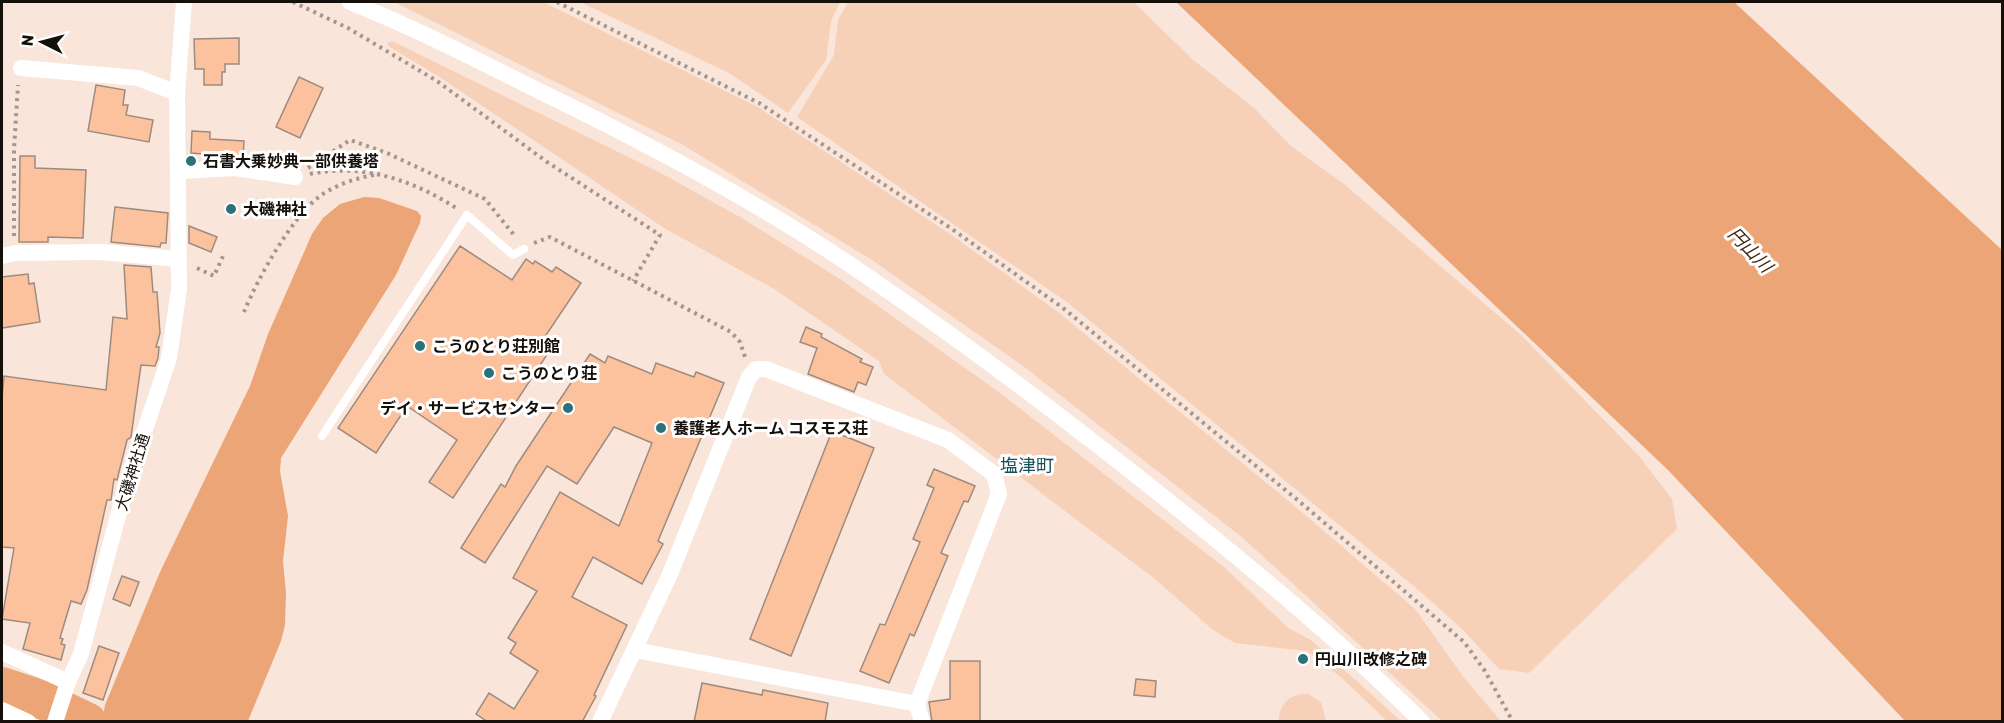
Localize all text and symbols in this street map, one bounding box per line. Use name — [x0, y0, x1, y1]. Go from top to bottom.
north arrow — [12, 12, 72, 72]
text: N — [18, 34, 38, 47]
place label: 石書大乗妙典一部供養塔 — [203, 152, 379, 171]
marker: 石書大乗妙典一部供養塔 — [184, 154, 198, 168]
place label: 大磯神社 — [243, 200, 307, 219]
marker: 大磯神社 — [224, 202, 238, 216]
water label: 円山川 — [1723, 223, 1778, 279]
place label: こうのとり荘別館 — [432, 337, 560, 356]
marker: こうのとり荘別館 — [413, 339, 427, 353]
place label: こうのとり荘 — [501, 364, 597, 383]
marker: こうのとり荘 — [482, 366, 496, 380]
place label: デイ・サービスセンター — [380, 399, 556, 418]
marker: デイ・サービスセンター — [561, 401, 575, 415]
place label: 養護老人ホーム コスモス荘 — [673, 419, 868, 438]
marker: 養護老人ホーム コスモス荘 — [654, 421, 668, 435]
street label: 大磯神社通 — [112, 431, 153, 513]
district label: 塩津町 — [1000, 455, 1054, 477]
place label: 円山川改修之碑 — [1315, 650, 1427, 669]
marker: 円山川改修之碑 — [1296, 652, 1310, 666]

